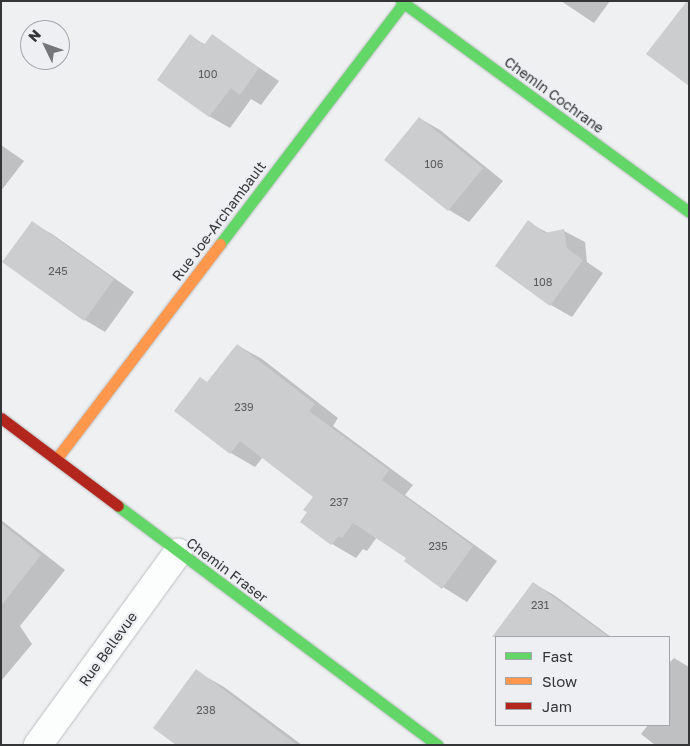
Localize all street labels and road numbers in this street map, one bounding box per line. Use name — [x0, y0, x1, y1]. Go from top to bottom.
street label: Chemin Cochrane — [501, 53, 607, 137]
street label: Rue Joe-Archambault — [169, 158, 269, 284]
street label: Chemin Fraser — [183, 534, 271, 606]
street label: Rue Bellevue — [75, 608, 141, 690]

